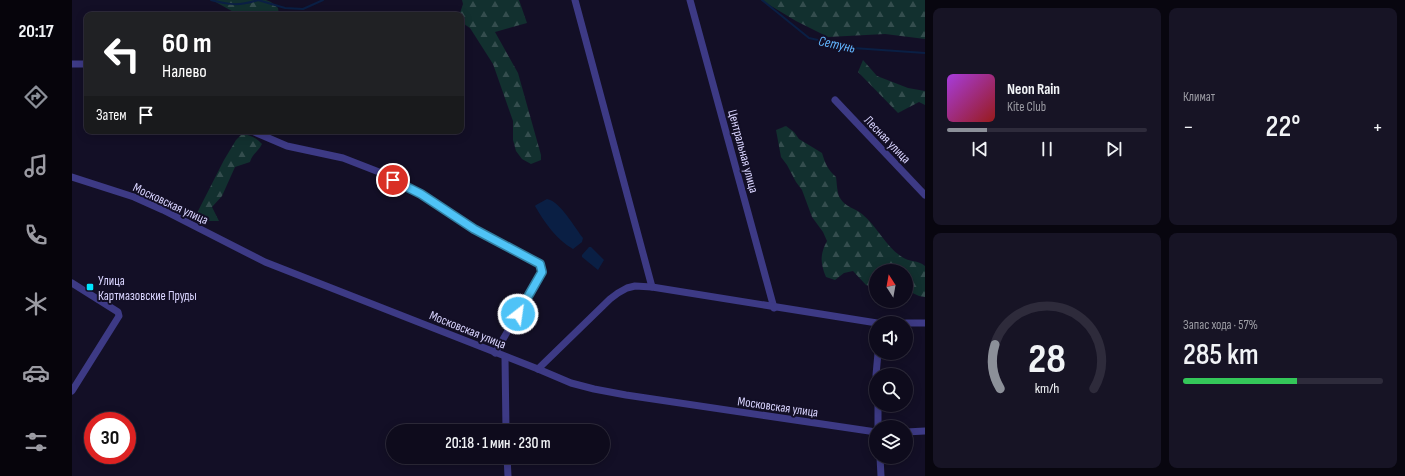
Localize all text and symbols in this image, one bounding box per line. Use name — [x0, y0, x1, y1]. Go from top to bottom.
text: 20:17 — [18, 21, 54, 42]
text: 60 m — [162, 27, 211, 60]
icon: left — [96, 28, 148, 80]
water label: Сетунь — [817, 32, 857, 57]
text: Налево — [162, 61, 207, 82]
text: Neon Rain — [1007, 80, 1060, 99]
icon: directions — [22, 83, 50, 111]
text: Климат — [1183, 89, 1215, 105]
text: Kite Club — [1007, 99, 1046, 115]
icon: arrive — [135, 104, 157, 126]
text: Затем — [96, 106, 127, 125]
street label: Центральная улица — [724, 108, 762, 195]
text: 22° — [1266, 109, 1300, 145]
street label: Лесная улица — [861, 113, 914, 167]
text: − — [1183, 114, 1194, 141]
text: + — [1372, 114, 1383, 141]
icon: previous — [969, 138, 991, 160]
icon: pause — [1036, 138, 1058, 160]
icon: next — [1103, 138, 1125, 160]
icon: music — [22, 152, 50, 180]
pin — [376, 163, 410, 197]
icon: arrive — [382, 169, 404, 191]
street label: Московская улица — [130, 179, 211, 228]
icon: phone — [22, 221, 50, 249]
north arrow — [869, 264, 913, 308]
map controls — [869, 264, 913, 464]
place label: Улица Картмазовские Пруды — [98, 273, 197, 304]
marker: Улица Картмазовские Пруды — [85, 282, 95, 292]
icon: climate — [22, 290, 50, 318]
position arrow — [497, 293, 539, 335]
street label: Московская улица — [427, 307, 508, 353]
button: sound — [869, 316, 913, 360]
text: Запас хода · 57% — [1183, 317, 1258, 333]
text: 28 — [1028, 334, 1066, 383]
text: 285 km — [1183, 337, 1259, 373]
icon: car — [22, 359, 50, 387]
button: search — [869, 368, 913, 412]
text: km/h — [1035, 379, 1059, 396]
street label: Московская улица — [737, 393, 819, 421]
speed limit sign: 30 — [84, 412, 136, 464]
button: layers — [869, 420, 913, 464]
icon: filters — [22, 428, 50, 456]
text: 20:18 · 1 мин · 230 m — [445, 434, 551, 453]

